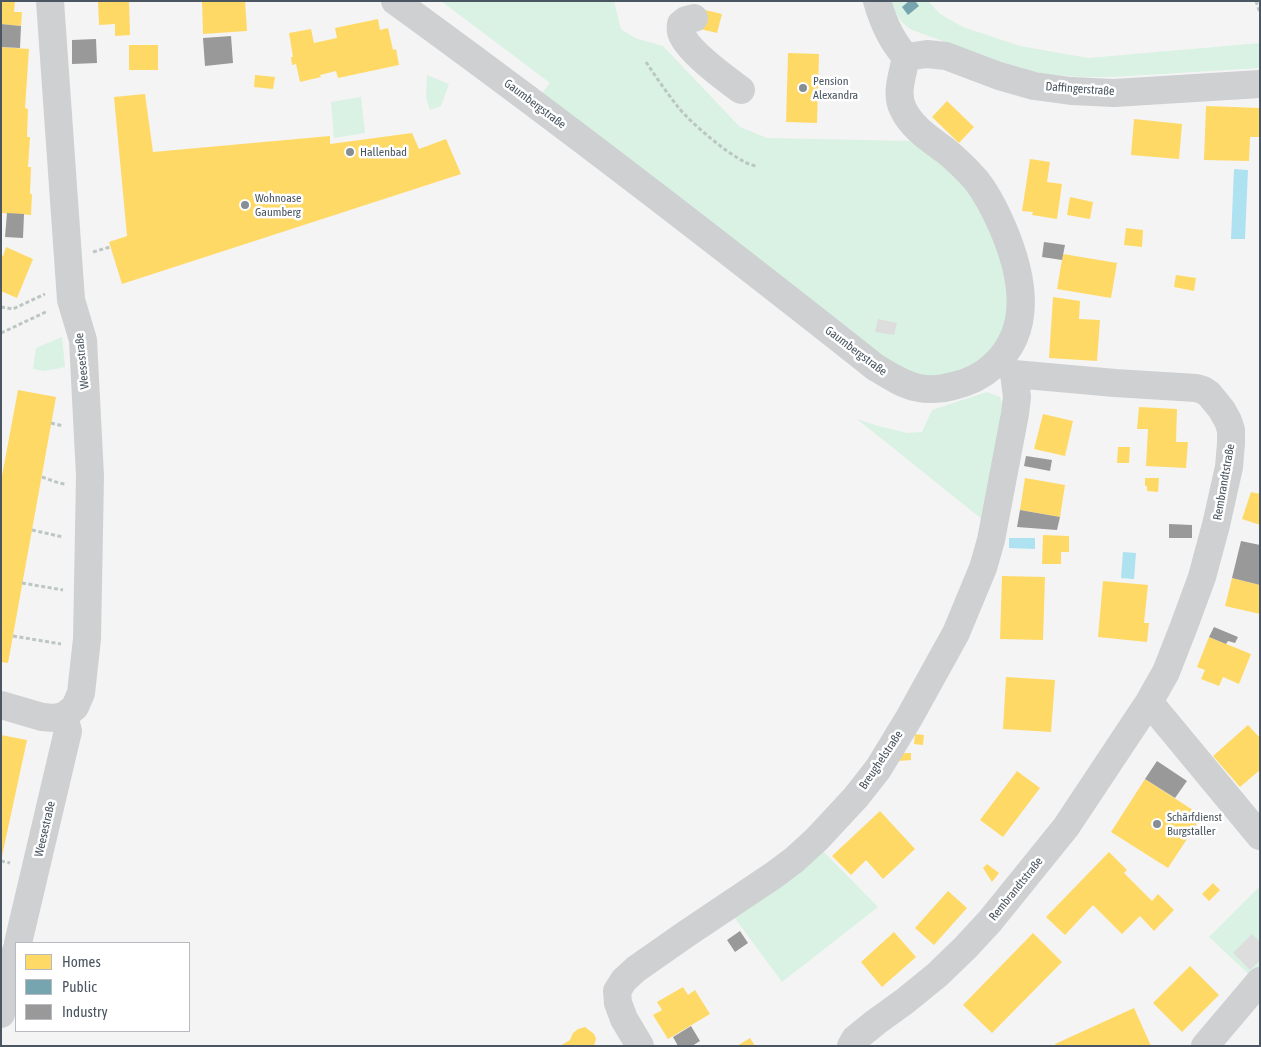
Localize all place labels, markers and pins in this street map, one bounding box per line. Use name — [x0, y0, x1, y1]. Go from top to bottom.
place label: Pension Alexandra — [813, 74, 858, 102]
marker: Pension Alexandra — [797, 82, 809, 94]
place label: Hallenbad — [360, 145, 407, 159]
marker: Hallenbad — [344, 146, 356, 158]
place label: Wohnoase Gaumberg — [255, 191, 302, 219]
marker: Wohnoase Gaumberg — [239, 199, 251, 211]
place label: Schärfdienst Burgstaller — [1167, 810, 1222, 838]
marker: Schärfdienst Burgstaller — [1151, 818, 1163, 830]

